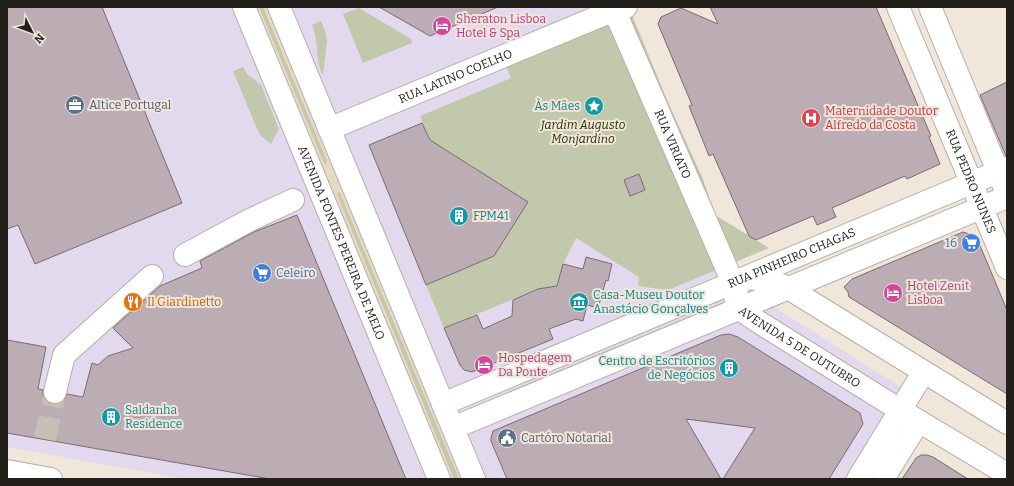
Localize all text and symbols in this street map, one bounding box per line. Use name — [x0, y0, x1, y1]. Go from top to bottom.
north arrow — [12, 12, 52, 52]
place label: Sheraton Lisboa Hotel & Spa — [456, 12, 546, 40]
hotel icon: Sheraton Lisboa Hotel & Spa — [431, 15, 453, 37]
text: N — [31, 31, 47, 46]
street label: RUA LATINO COELHO — [397, 46, 514, 106]
office icon: Altice Portugal — [64, 94, 86, 116]
place icon: Às Mães — [583, 95, 605, 117]
place label: Altice Portugal — [89, 98, 172, 112]
place label: Às Mães — [534, 98, 580, 113]
place label: Maternidade Doutor Alfredo da Costa — [825, 104, 939, 132]
street label: RUA VIRIATO — [651, 107, 694, 181]
hospital icon: Maternidade Doutor Alfredo da Costa — [800, 107, 822, 129]
park label: Jardim Augusto Monjardino — [540, 118, 626, 146]
street label: RUA PEDRO NUNES — [943, 127, 999, 236]
street label: AVENIDA FONTES PEREIRA DE MELO — [295, 144, 388, 342]
building icon: FPM41 — [448, 205, 470, 227]
place label: FPM41 — [473, 209, 509, 223]
street label: RUA PINHEIRO CHAGAS — [726, 225, 858, 291]
supermarket icon: 16 — [960, 232, 982, 254]
place label: 16 — [945, 236, 957, 250]
supermarket icon: Celeiro — [251, 262, 273, 284]
place label: Celeiro — [276, 266, 316, 280]
place label: Hotel Zenit Lisboa — [907, 279, 970, 307]
hotel icon: Hotel Zenit Lisboa — [882, 282, 904, 304]
place label: Casa-Museu Doutor Anastácio Gonçalves — [593, 288, 709, 316]
restaurant icon: Il Giardinetto — [122, 291, 144, 313]
museum icon: Casa-Museu Doutor Anastácio Gonçalves — [568, 291, 590, 313]
place label: Il Giardinetto — [147, 295, 221, 309]
street label: AVENIDA 5 DE OUTUBRO — [736, 303, 863, 391]
place label: Hospedagem Da Ponte — [498, 351, 572, 379]
hotel icon: Hospedagem Da Ponte — [473, 354, 495, 376]
place label: Centro de Escritórios de Negócios — [599, 354, 715, 382]
building icon: Centro de Escritórios de Negócios — [718, 357, 740, 379]
place label: Saldanha Residence — [125, 403, 182, 431]
building icon: Saldanha Residence — [100, 406, 122, 428]
public building icon: Cartóro Notarial — [496, 427, 518, 449]
place label: Cartóro Notarial — [521, 431, 612, 445]

